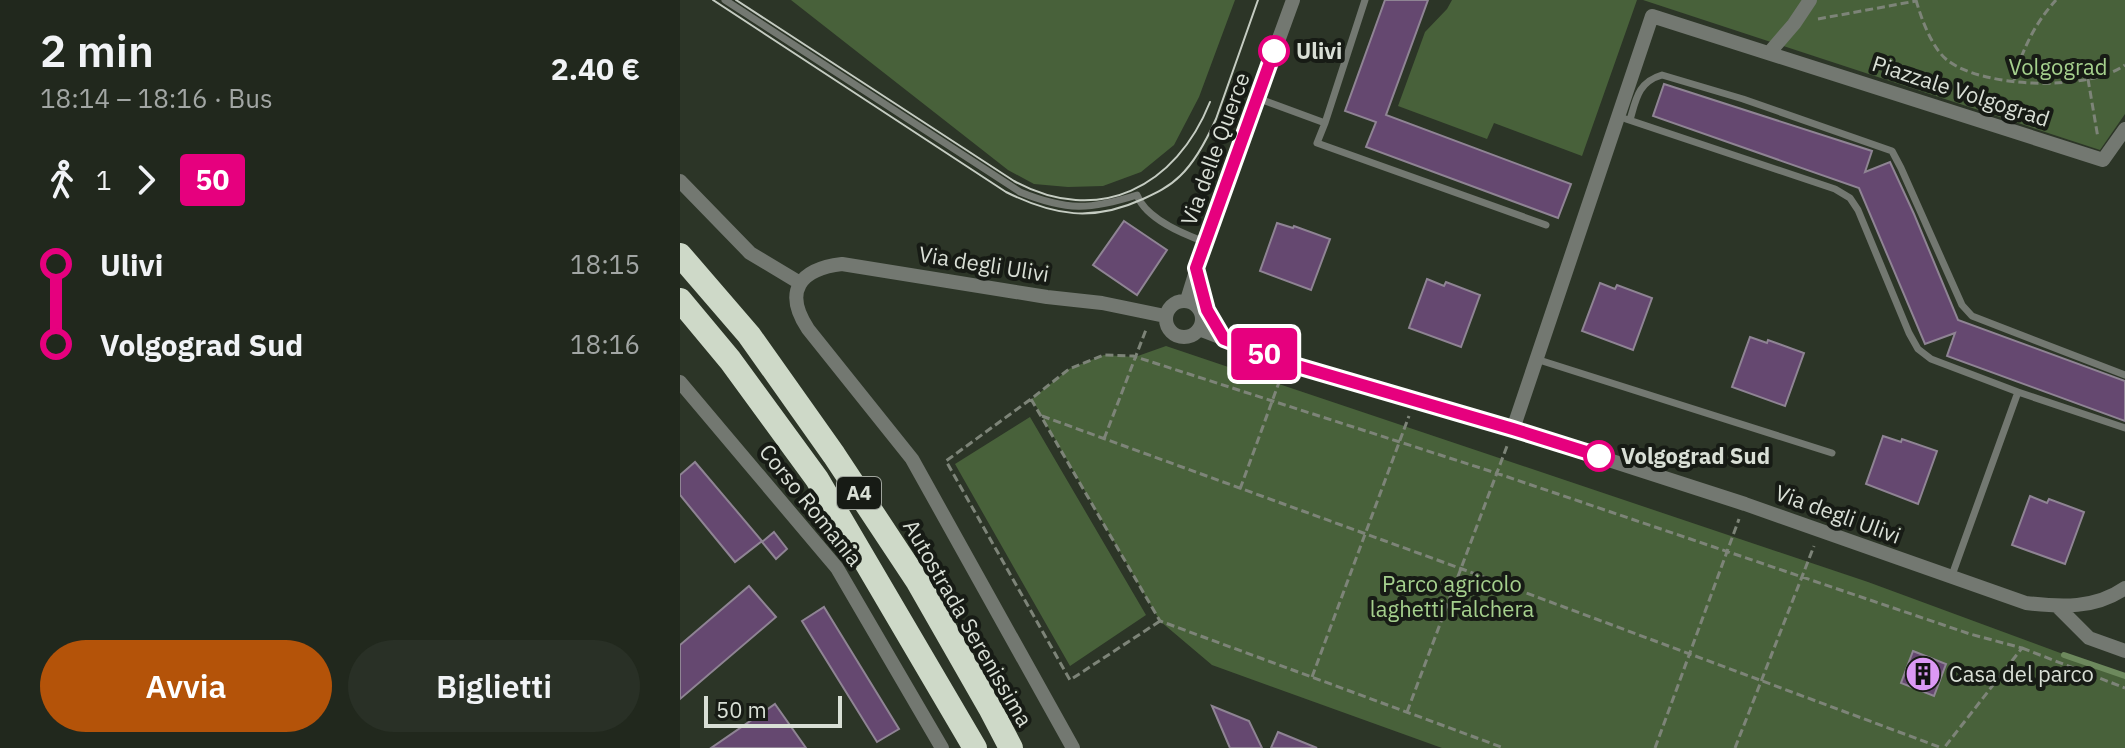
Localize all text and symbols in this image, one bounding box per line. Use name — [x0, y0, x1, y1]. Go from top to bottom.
text: 2 min — [40, 22, 154, 79]
marker: Ulivi — [1259, 36, 1289, 66]
place label: Ulivi — [1296, 36, 1342, 65]
street label: Piazzale Volgograd — [1869, 48, 2054, 133]
text: 2.40 € — [551, 49, 640, 88]
park label: Volgograd — [2009, 52, 2107, 81]
street label: Via delle Querce — [1173, 68, 1256, 229]
text: 18:14 – 18:16 · Bus — [40, 81, 273, 115]
icon: walk — [40, 158, 84, 202]
icon: forward — [124, 158, 168, 202]
text: 50 — [196, 161, 229, 198]
text: 1 — [96, 163, 112, 197]
street label: Via degli Ulivi — [917, 239, 1051, 288]
text: Ulivi — [100, 245, 163, 284]
text: 18:15 — [570, 247, 640, 281]
text: Volgograd Sud — [100, 325, 303, 364]
text: 18:16 — [570, 327, 640, 361]
line badge: 50 — [1228, 328, 1300, 380]
text: 50 — [1247, 335, 1281, 372]
street label: Corso Romania — [753, 438, 870, 572]
marker: Volgograd Sud — [1584, 441, 1614, 471]
place label: Volgograd Sud — [1621, 441, 1770, 470]
road number: A4 — [837, 477, 881, 509]
street label: Via degli Ulivi — [1771, 477, 1905, 550]
street label: Autostrada Serenissima — [897, 514, 1040, 732]
park label: Parco agricolo laghetti Falchera — [1370, 569, 1534, 623]
button: Avvia — [40, 640, 332, 732]
button: Biglietti — [348, 640, 640, 732]
building icon: Casa del parco — [1904, 655, 1942, 693]
place label: Casa del parco — [1949, 659, 2094, 688]
scale bar — [704, 692, 842, 728]
text: 50 m — [716, 695, 767, 724]

